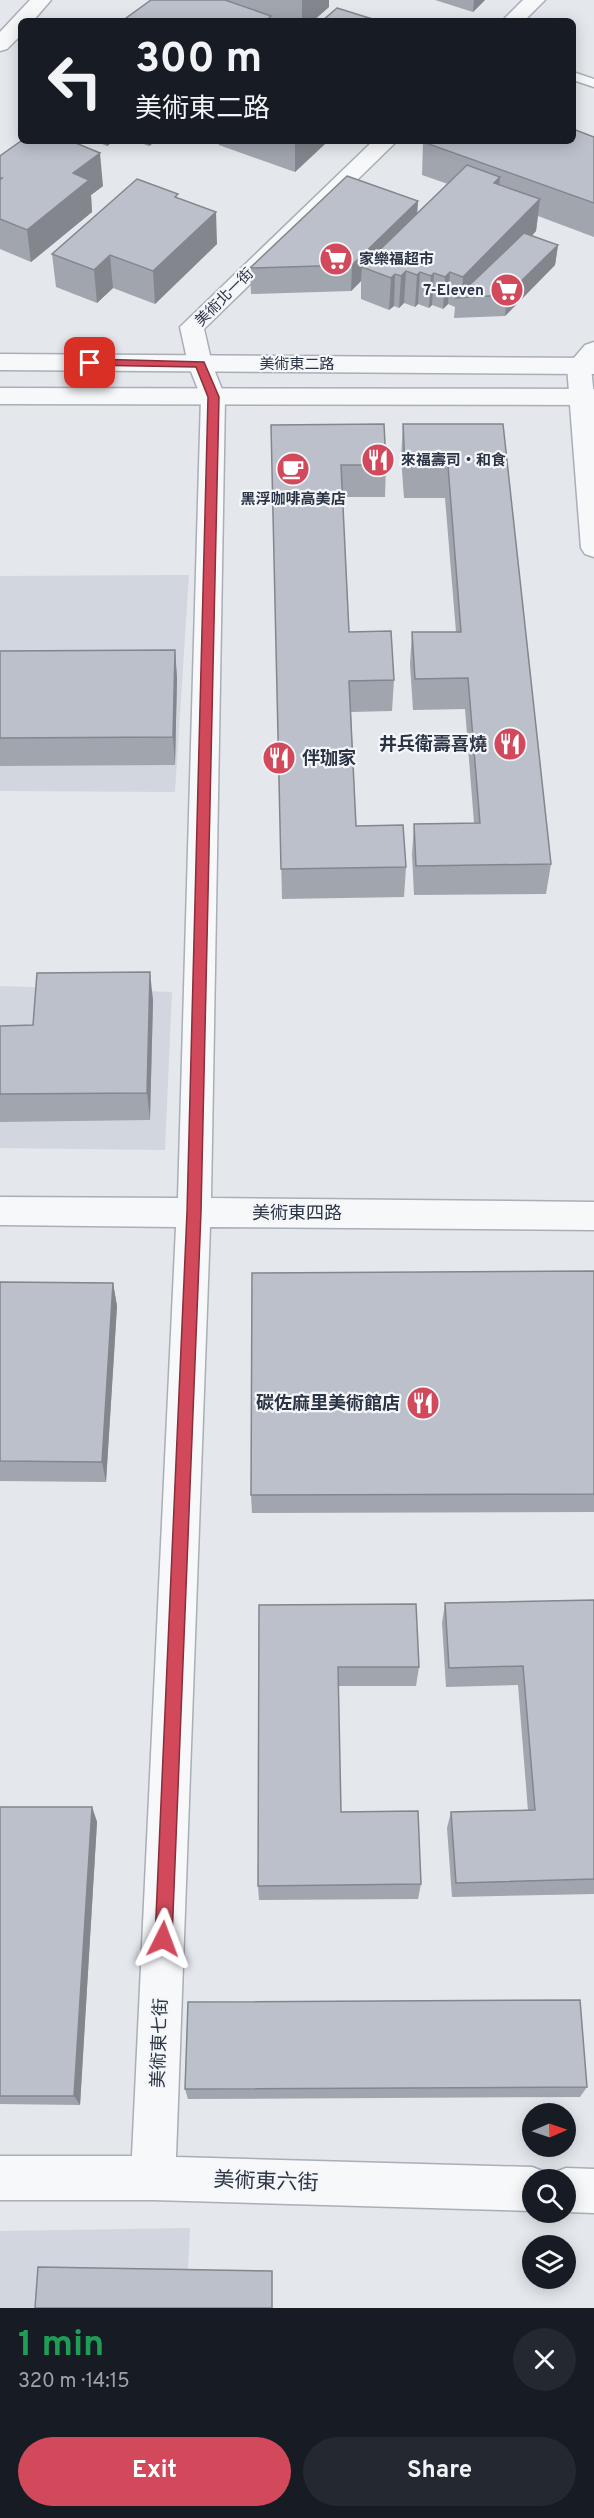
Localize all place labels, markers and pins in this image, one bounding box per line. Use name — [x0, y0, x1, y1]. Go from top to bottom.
supermarket icon: 家樂福超市 — [318, 241, 354, 277]
place label: 家樂福超市 — [359, 251, 434, 270]
supermarket icon: 7-Eleven — [489, 272, 525, 308]
place label: 7-Eleven — [423, 282, 484, 301]
pin — [64, 337, 115, 388]
restaurant icon: 來福壽司‧和食 — [360, 442, 396, 478]
cafe icon: 黑浮咖啡高美店 — [275, 451, 311, 487]
place label: 來福壽司‧和食 — [401, 452, 506, 471]
place label: 黑浮咖啡高美店 — [240, 491, 346, 510]
restaurant icon: 井兵衛壽喜燒 — [492, 726, 528, 762]
place label: 井兵衛壽喜燒 — [379, 733, 487, 757]
restaurant icon: 伴珈家 — [261, 740, 297, 776]
place label: 伴珈家 — [302, 748, 356, 771]
restaurant icon: 碳佐麻里美術館店 — [405, 1385, 441, 1421]
place label: 碳佐麻里美術館店 — [256, 1393, 400, 1416]

